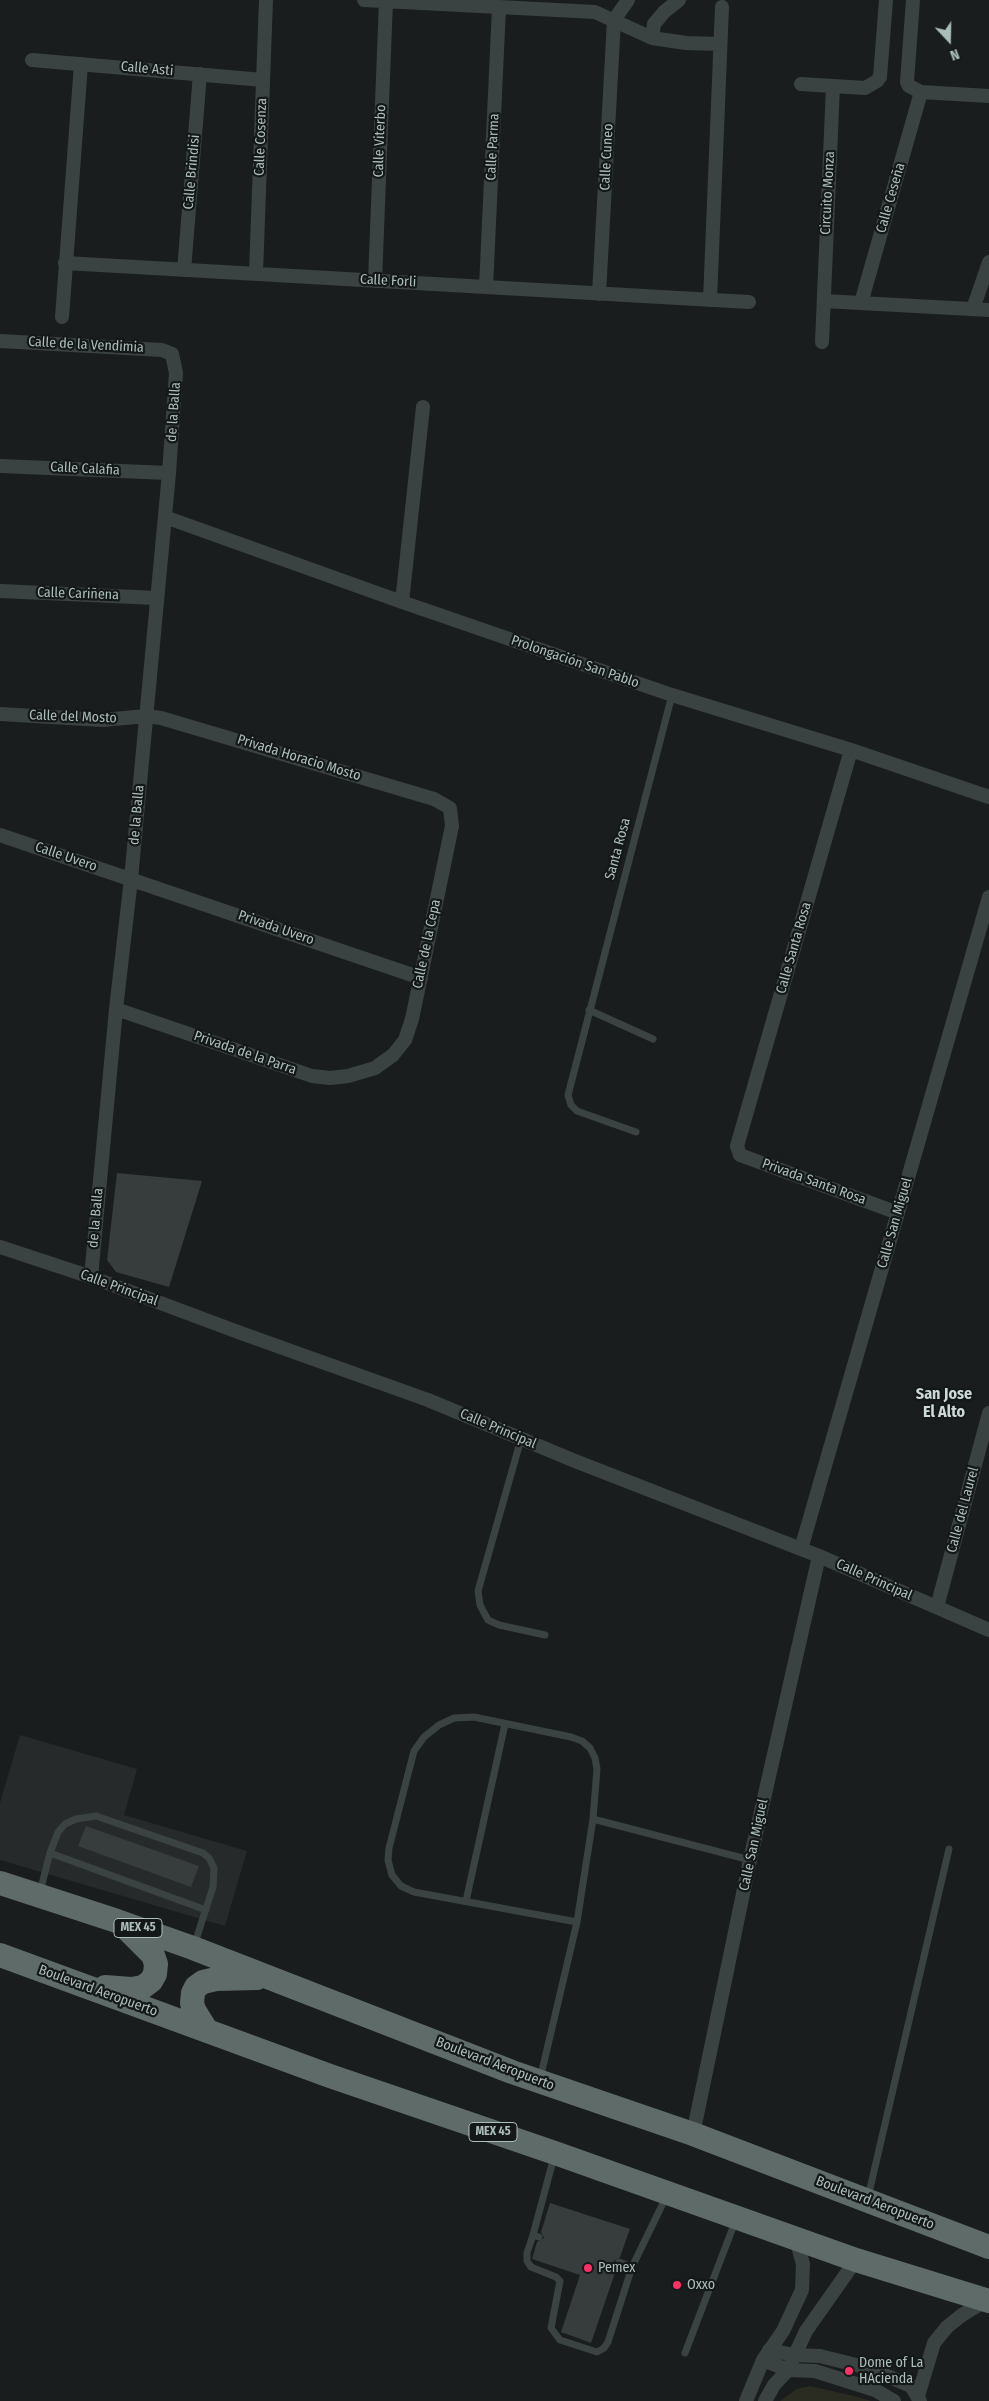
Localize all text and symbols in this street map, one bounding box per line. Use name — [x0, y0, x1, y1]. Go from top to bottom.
north arrow — [924, 15, 974, 65]
text: N — [948, 45, 962, 64]
street label: Calle Asti — [120, 58, 174, 80]
street label: Calle Cosenza — [251, 98, 271, 176]
street label: Calle Viterbo — [370, 104, 390, 178]
street label: Calle Parma — [483, 113, 503, 181]
street label: Calle Cuneo — [597, 123, 617, 191]
street label: Calle Brindisi — [180, 134, 204, 210]
street label: Circuito Monza — [817, 151, 839, 235]
street label: Calle Ceseña — [873, 161, 909, 235]
street label: Calle Forli — [359, 271, 417, 291]
street label: Calle de la Vendimia — [28, 334, 144, 356]
street label: de la Balla — [164, 381, 184, 443]
street label: Calle Calafia — [50, 459, 120, 479]
street label: Calle Cariñena — [37, 584, 119, 604]
street label: Prolongación San Pablo — [509, 632, 641, 692]
street label: Calle del Mosto — [29, 707, 117, 727]
street label: Privada Horacio Mosto — [235, 731, 363, 785]
street label: de la Balla — [126, 784, 148, 846]
street label: Santa Rosa — [602, 816, 634, 882]
street label: Calle Uvero — [33, 839, 99, 875]
street label: Calle de la Cepa — [409, 898, 445, 990]
street label: Calle Santa Rosa — [773, 900, 815, 996]
street label: Privada Uvero — [236, 907, 316, 949]
street label: Privada de la Parra — [192, 1028, 298, 1078]
street label: Privada Santa Rosa — [760, 1155, 868, 1209]
street label: Calle San Miguel — [874, 1176, 916, 1270]
street label: de la Balla — [85, 1187, 107, 1249]
street label: Calle Principal — [78, 1266, 160, 1310]
district label: San Jose El Alto — [916, 1385, 972, 1423]
street label: Calle Principal — [457, 1405, 539, 1453]
street label: Calle del Laurel — [943, 1465, 983, 1555]
street label: Calle Principal — [833, 1556, 915, 1604]
street label: Calle San Miguel — [736, 1798, 772, 1892]
road number: MEX 45 — [114, 1919, 162, 1938]
street label: Boulevard Aeropuerto — [36, 1962, 160, 2020]
street label: Boulevard Aeropuerto — [433, 2034, 557, 2094]
road number: MEX 45 — [469, 2122, 517, 2142]
street label: Boulevard Aeropuerto — [813, 2173, 937, 2233]
place label: Pemex — [598, 2260, 636, 2276]
marker: Pemex — [582, 2262, 594, 2274]
place label: Oxxo — [687, 2277, 715, 2293]
marker: Oxxo — [671, 2279, 683, 2291]
place label: Dome of La HAcienda — [859, 2355, 923, 2388]
marker: Dome of La HAcienda — [843, 2365, 855, 2377]

